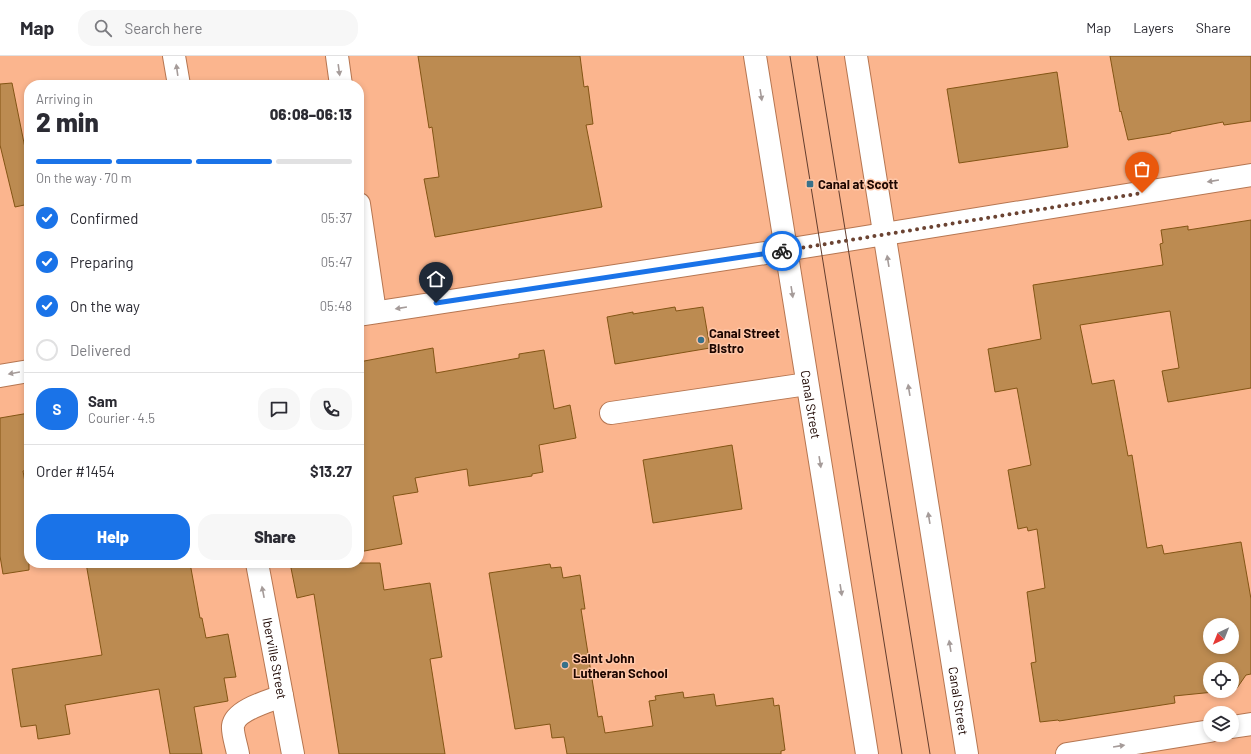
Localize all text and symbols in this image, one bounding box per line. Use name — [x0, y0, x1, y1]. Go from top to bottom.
search box — [78, 10, 358, 46]
text: Map — [20, 16, 54, 39]
icon: search — [92, 17, 114, 39]
text: Search here — [124, 19, 202, 37]
text: Map — [1086, 19, 1111, 36]
text: Layers — [1133, 19, 1174, 36]
text: Share — [1196, 19, 1231, 36]
one-way arrow — [174, 64, 180, 77]
one-way arrow — [336, 64, 342, 77]
one-way arrow — [758, 88, 764, 101]
text: Arriving in — [36, 91, 93, 107]
text: 06:08–06:13 — [270, 105, 352, 123]
text: 2 min — [36, 106, 99, 137]
pin — [1125, 152, 1159, 193]
icon: bag — [1131, 158, 1153, 180]
text: On the way · 70 m — [36, 170, 131, 186]
place label: Canal at Scott — [818, 176, 898, 192]
marker: Canal at Scott — [805, 179, 815, 189]
one-way arrow — [1206, 179, 1219, 185]
icon: check — [36, 207, 58, 229]
text: Confirmed — [70, 209, 138, 227]
text: 05:37 — [321, 210, 352, 226]
courier — [762, 231, 802, 271]
icon: bike — [771, 240, 793, 262]
icon: check — [36, 251, 58, 273]
text: Preparing — [70, 253, 134, 271]
text: 05:47 — [321, 254, 352, 270]
one-way arrow — [885, 255, 891, 267]
pin — [419, 262, 453, 303]
icon: home — [425, 268, 447, 290]
one-way arrow — [789, 286, 795, 298]
icon: check — [36, 295, 58, 317]
text: On the way — [70, 297, 140, 315]
text: 05:48 — [320, 298, 352, 314]
one-way arrow — [395, 305, 407, 311]
place label: Canal Street Bistro — [709, 325, 780, 356]
marker: Canal Street Bistro — [696, 335, 706, 345]
text: Delivered — [70, 341, 131, 359]
street label: Canal Street — [798, 369, 824, 440]
one-way arrow — [8, 371, 21, 377]
one-way arrow — [906, 384, 912, 396]
button: chat — [258, 388, 300, 430]
button: phone — [310, 388, 352, 430]
text: Sam — [88, 392, 117, 410]
text: S — [53, 400, 61, 418]
text: Courier · 4.5 — [88, 410, 155, 426]
one-way arrow — [817, 456, 823, 468]
text: Order #1454 — [36, 462, 115, 480]
text: $13.27 — [310, 462, 352, 480]
one-way arrow — [926, 512, 932, 524]
button: Help — [36, 514, 190, 560]
button: Share — [198, 514, 352, 560]
one-way arrow — [838, 584, 844, 596]
one-way arrow — [259, 586, 265, 598]
street label: Iberville Street — [259, 616, 291, 701]
north arrow — [1203, 618, 1239, 654]
map controls — [1203, 618, 1239, 742]
one-way arrow — [947, 640, 953, 652]
place label: Saint John Lutheran School — [573, 650, 668, 681]
marker: Saint John Lutheran School — [560, 660, 570, 670]
button: locate — [1203, 662, 1239, 698]
street label: Canal Street — [945, 665, 972, 736]
button: layers — [1203, 706, 1239, 742]
one-way arrow — [1113, 742, 1125, 748]

